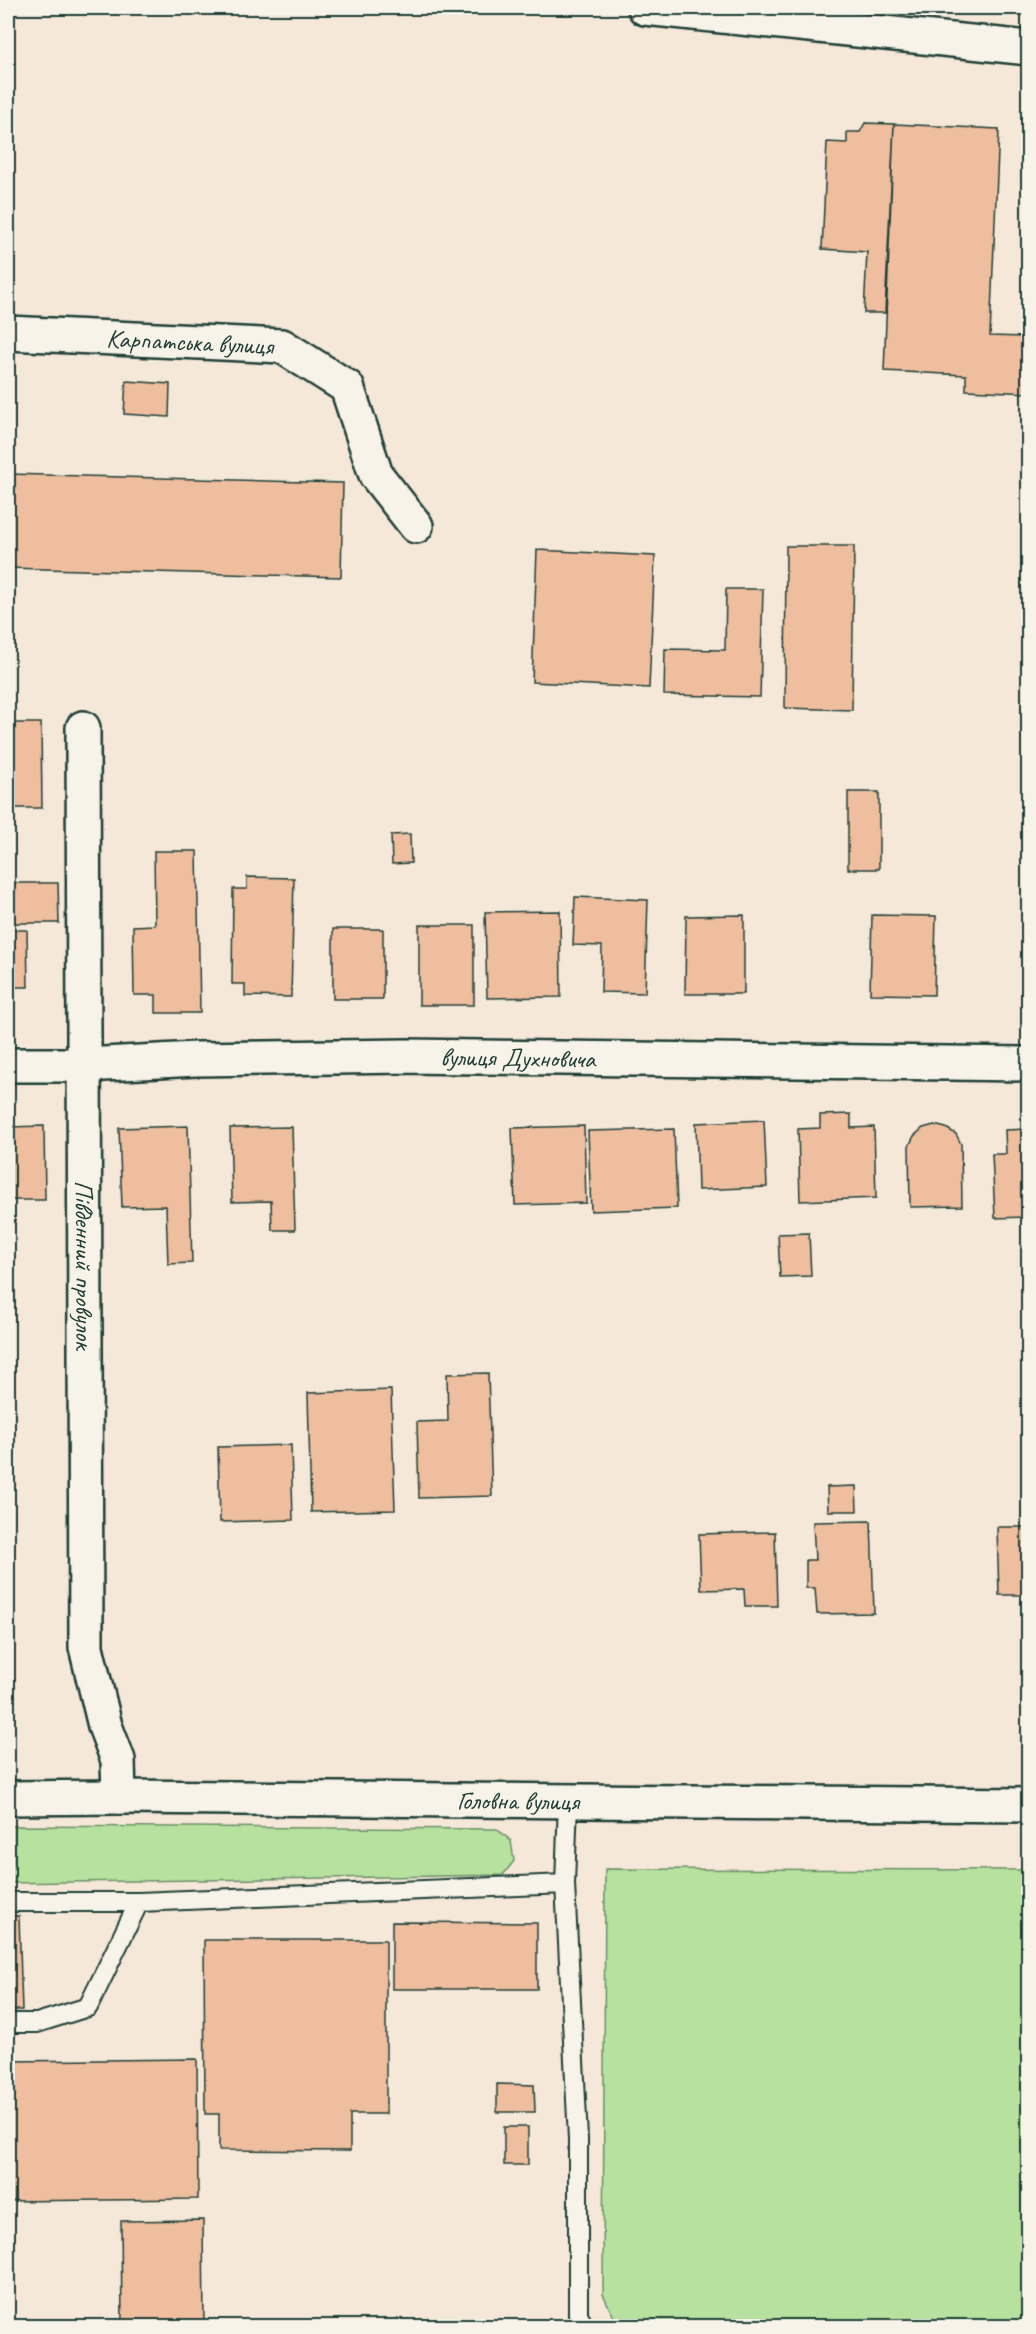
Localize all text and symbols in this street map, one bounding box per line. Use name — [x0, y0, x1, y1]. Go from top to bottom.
street label: Карпатська вулиця — [106, 322, 276, 363]
street label: вулиця Духновича — [440, 1040, 597, 1075]
street label: Південний провулок — [67, 1180, 101, 1352]
street label: Головна вулиця — [457, 1784, 581, 1818]

